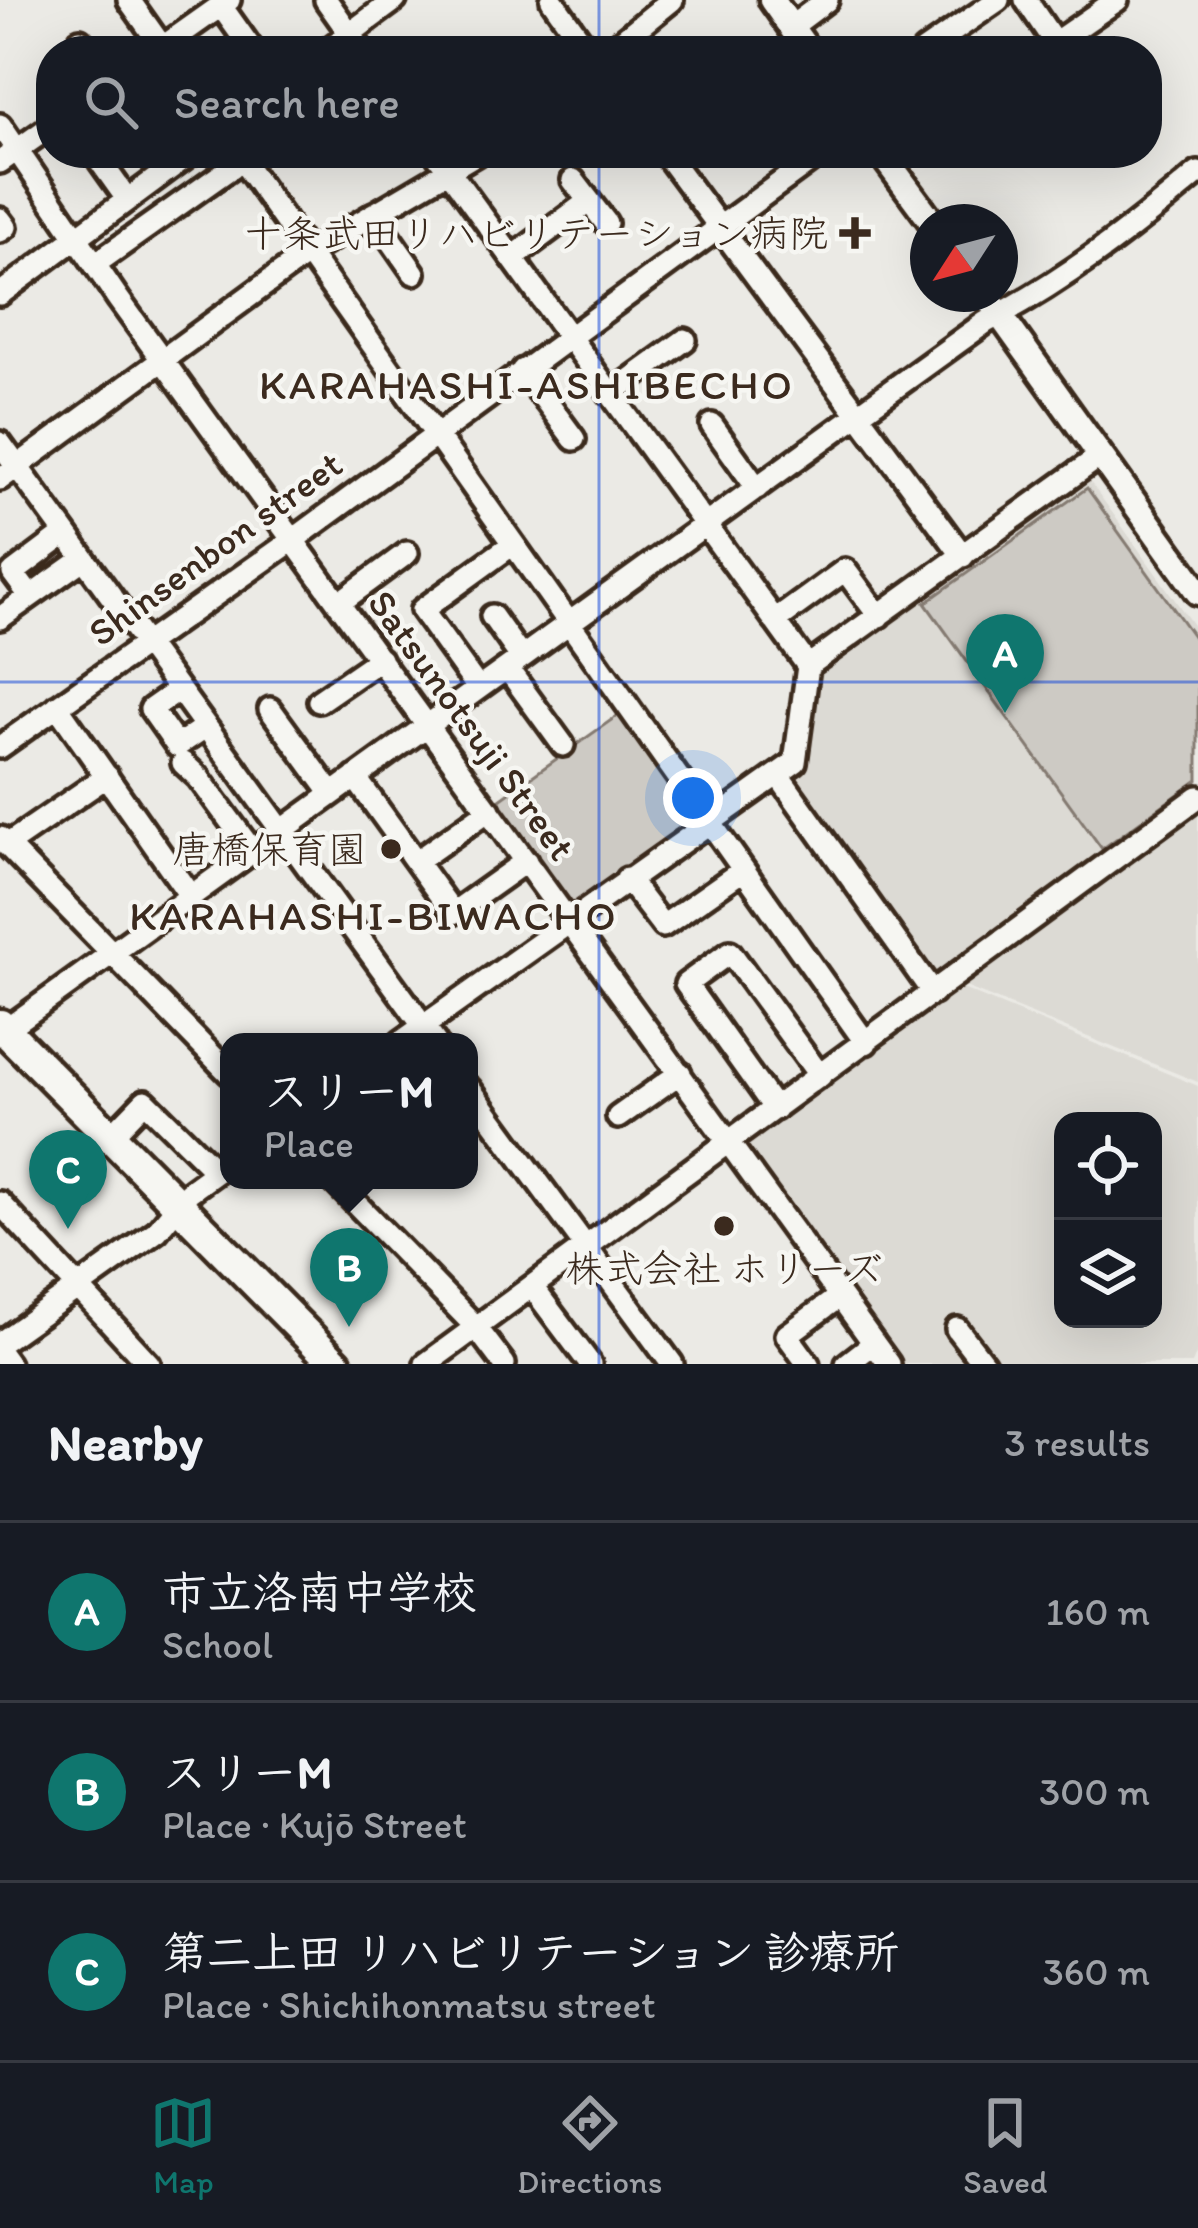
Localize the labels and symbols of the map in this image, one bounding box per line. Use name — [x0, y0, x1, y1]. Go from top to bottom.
north arrow — [910, 204, 1018, 312]
place label: 十条武田リハビリテーション病院 — [244, 210, 828, 257]
marker: 十条武田リハビリテーション病院 — [839, 217, 871, 249]
district label: KARAHASHI-ASHIBECHO — [259, 359, 795, 410]
street label: Shinsenbon street — [79, 440, 351, 656]
street label: Satsunotsuji Street — [358, 581, 586, 869]
pin: A — [966, 614, 1044, 713]
your location — [663, 768, 723, 828]
place label: 唐橋保育園 — [172, 826, 367, 873]
marker: 唐橋保育園 — [378, 836, 404, 862]
district label: KARAHASHI-BIWACHO — [129, 890, 619, 941]
pin: C — [29, 1130, 107, 1229]
marker: 株式会社 ホリーズ — [711, 1213, 737, 1239]
pin: B — [310, 1228, 388, 1327]
place label: 株式会社 ホリーズ — [565, 1245, 883, 1292]

